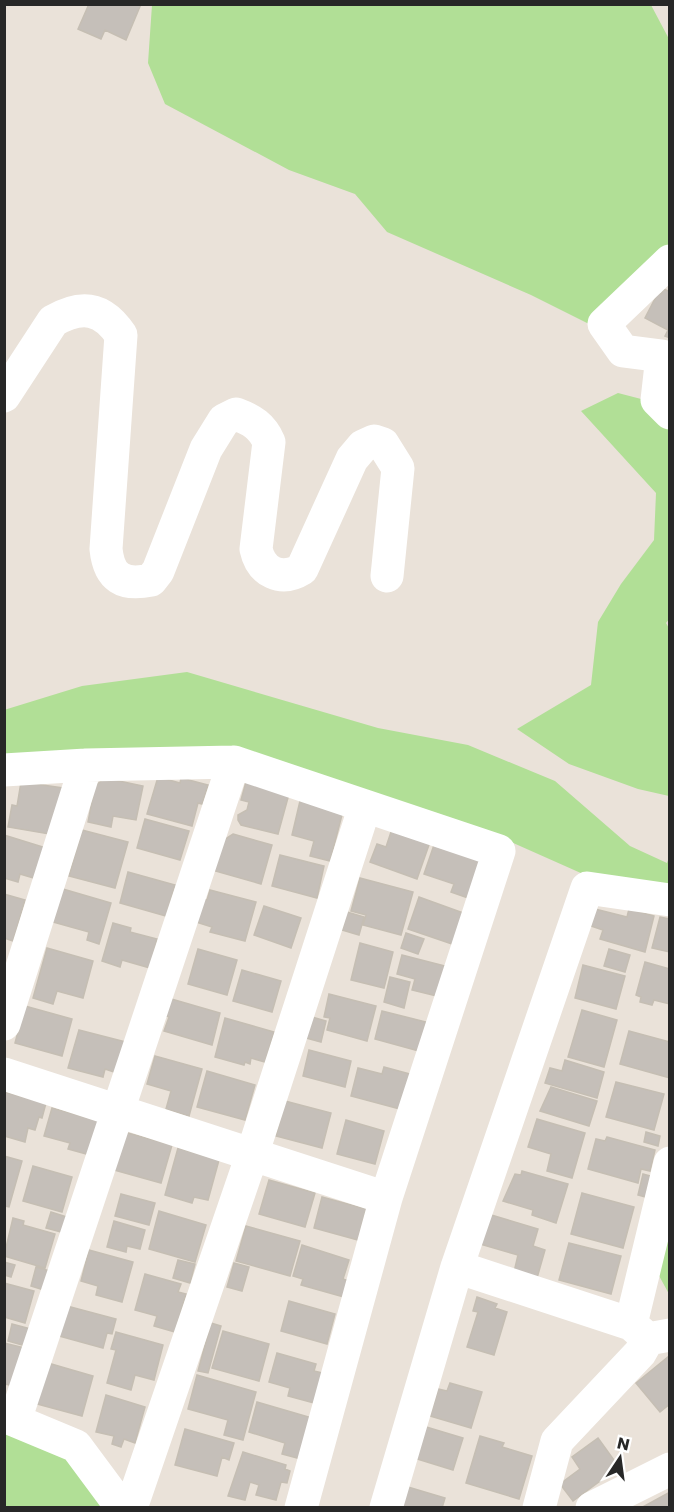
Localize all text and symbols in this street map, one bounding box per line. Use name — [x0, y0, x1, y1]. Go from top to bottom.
north arrow — [590, 1428, 650, 1488]
text: N — [615, 1431, 632, 1456]

